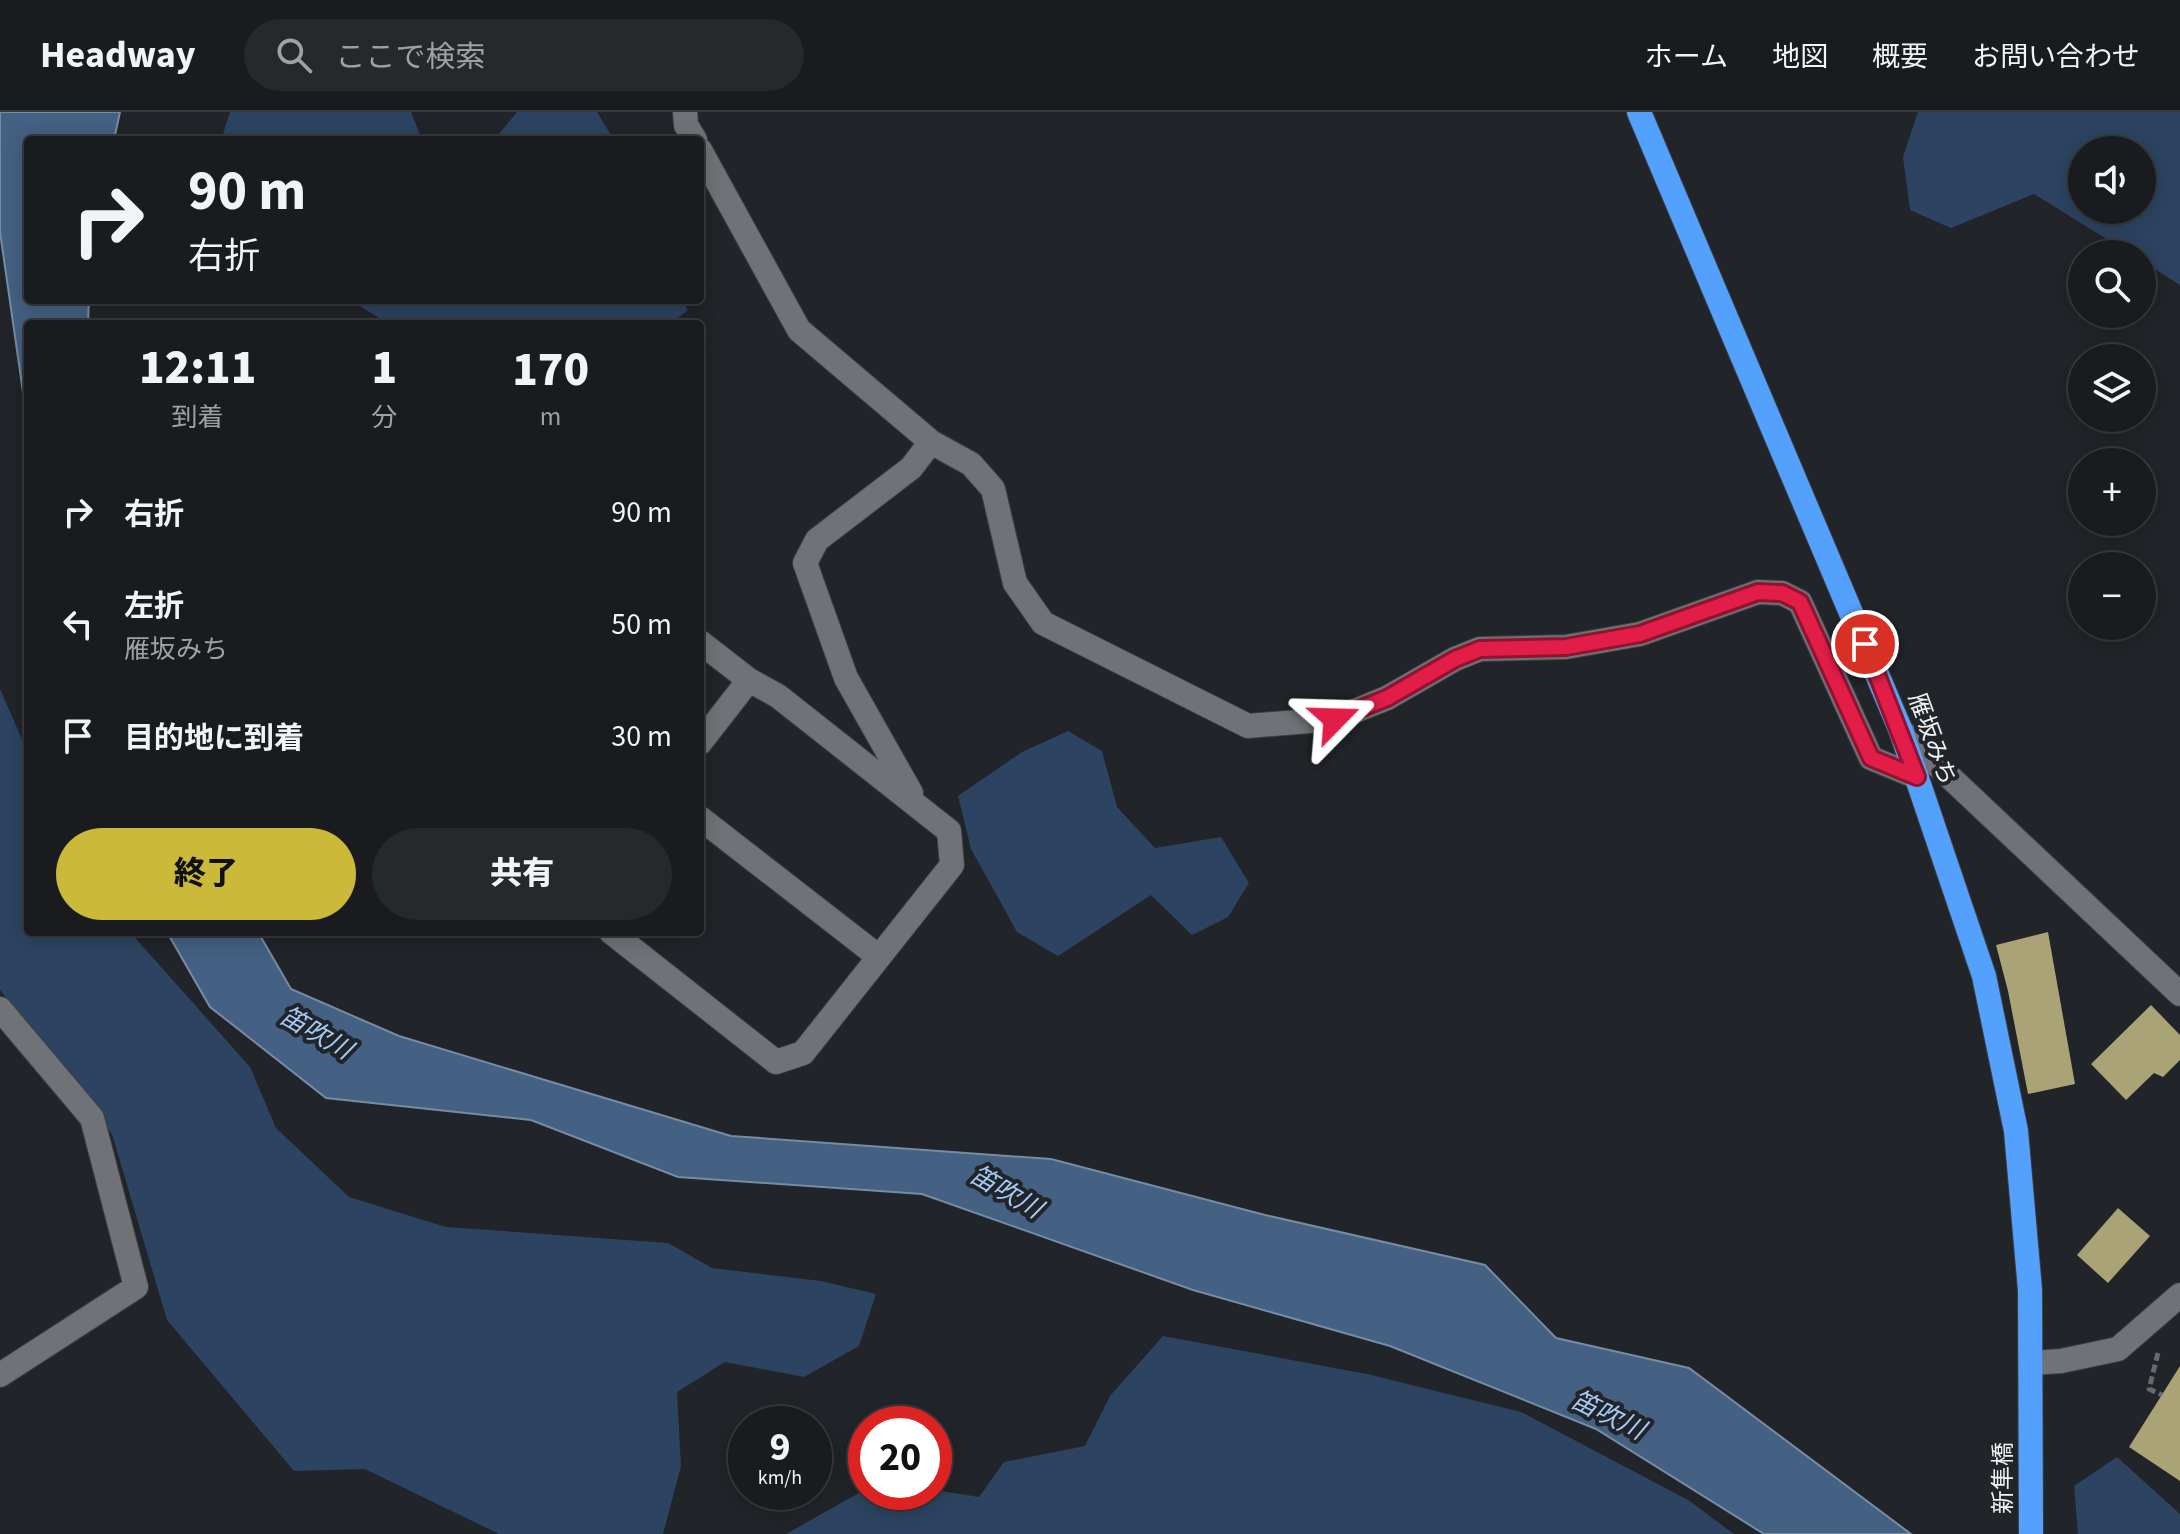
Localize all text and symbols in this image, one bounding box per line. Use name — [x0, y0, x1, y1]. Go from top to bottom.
search box — [244, 19, 804, 91]
text: Headway — [40, 28, 196, 82]
icon: search — [272, 33, 316, 77]
text: ここで検索 — [336, 36, 486, 79]
text: ホーム — [1645, 37, 1728, 77]
text: 地図 — [1772, 37, 1828, 77]
text: 概要 — [1872, 37, 1928, 77]
text: お問い合わせ — [1972, 37, 2140, 77]
map controls — [2068, 136, 2156, 640]
button: sound — [2068, 136, 2156, 224]
text: 90 m — [188, 152, 306, 231]
icon: right — [56, 168, 160, 272]
text: 右折 — [188, 231, 260, 282]
button: search — [2068, 240, 2156, 328]
text: 12:11 — [139, 334, 256, 402]
text: 1 — [371, 334, 397, 402]
text: 170 — [512, 336, 589, 404]
button: layers — [2068, 344, 2156, 432]
text: m — [540, 398, 561, 435]
text: 到着 — [172, 399, 224, 436]
text: 分 — [371, 399, 397, 436]
button: + — [2068, 448, 2156, 536]
icon: right — [56, 490, 100, 534]
text: 90 m — [611, 491, 672, 534]
text: 右折 — [124, 493, 184, 536]
button: − — [2068, 552, 2156, 640]
text: 左折 — [124, 585, 184, 628]
icon: left — [56, 602, 100, 646]
text: 50 m — [611, 603, 672, 646]
pin — [1831, 610, 1899, 678]
icon: arrive — [1843, 622, 1887, 666]
text: 雁坂みち — [124, 631, 228, 668]
position arrow — [1293, 677, 1377, 761]
street label: 雁坂みち — [1899, 688, 1965, 790]
icon: arrive — [56, 714, 100, 758]
text: 30 m — [611, 715, 672, 758]
text: 目的地に到着 — [124, 717, 304, 760]
button: 終了 — [56, 828, 356, 920]
button: 共有 — [372, 828, 672, 920]
water label: 笛吹川 — [273, 997, 362, 1070]
water label: 笛吹川 — [963, 1156, 1052, 1229]
water label: 笛吹川 — [1565, 1381, 1654, 1450]
speed limit sign: 20 — [848, 1406, 952, 1510]
text: 9 — [769, 1419, 791, 1476]
street label: 新隼橋 — [1986, 1442, 2021, 1514]
text: km/h — [758, 1464, 802, 1492]

